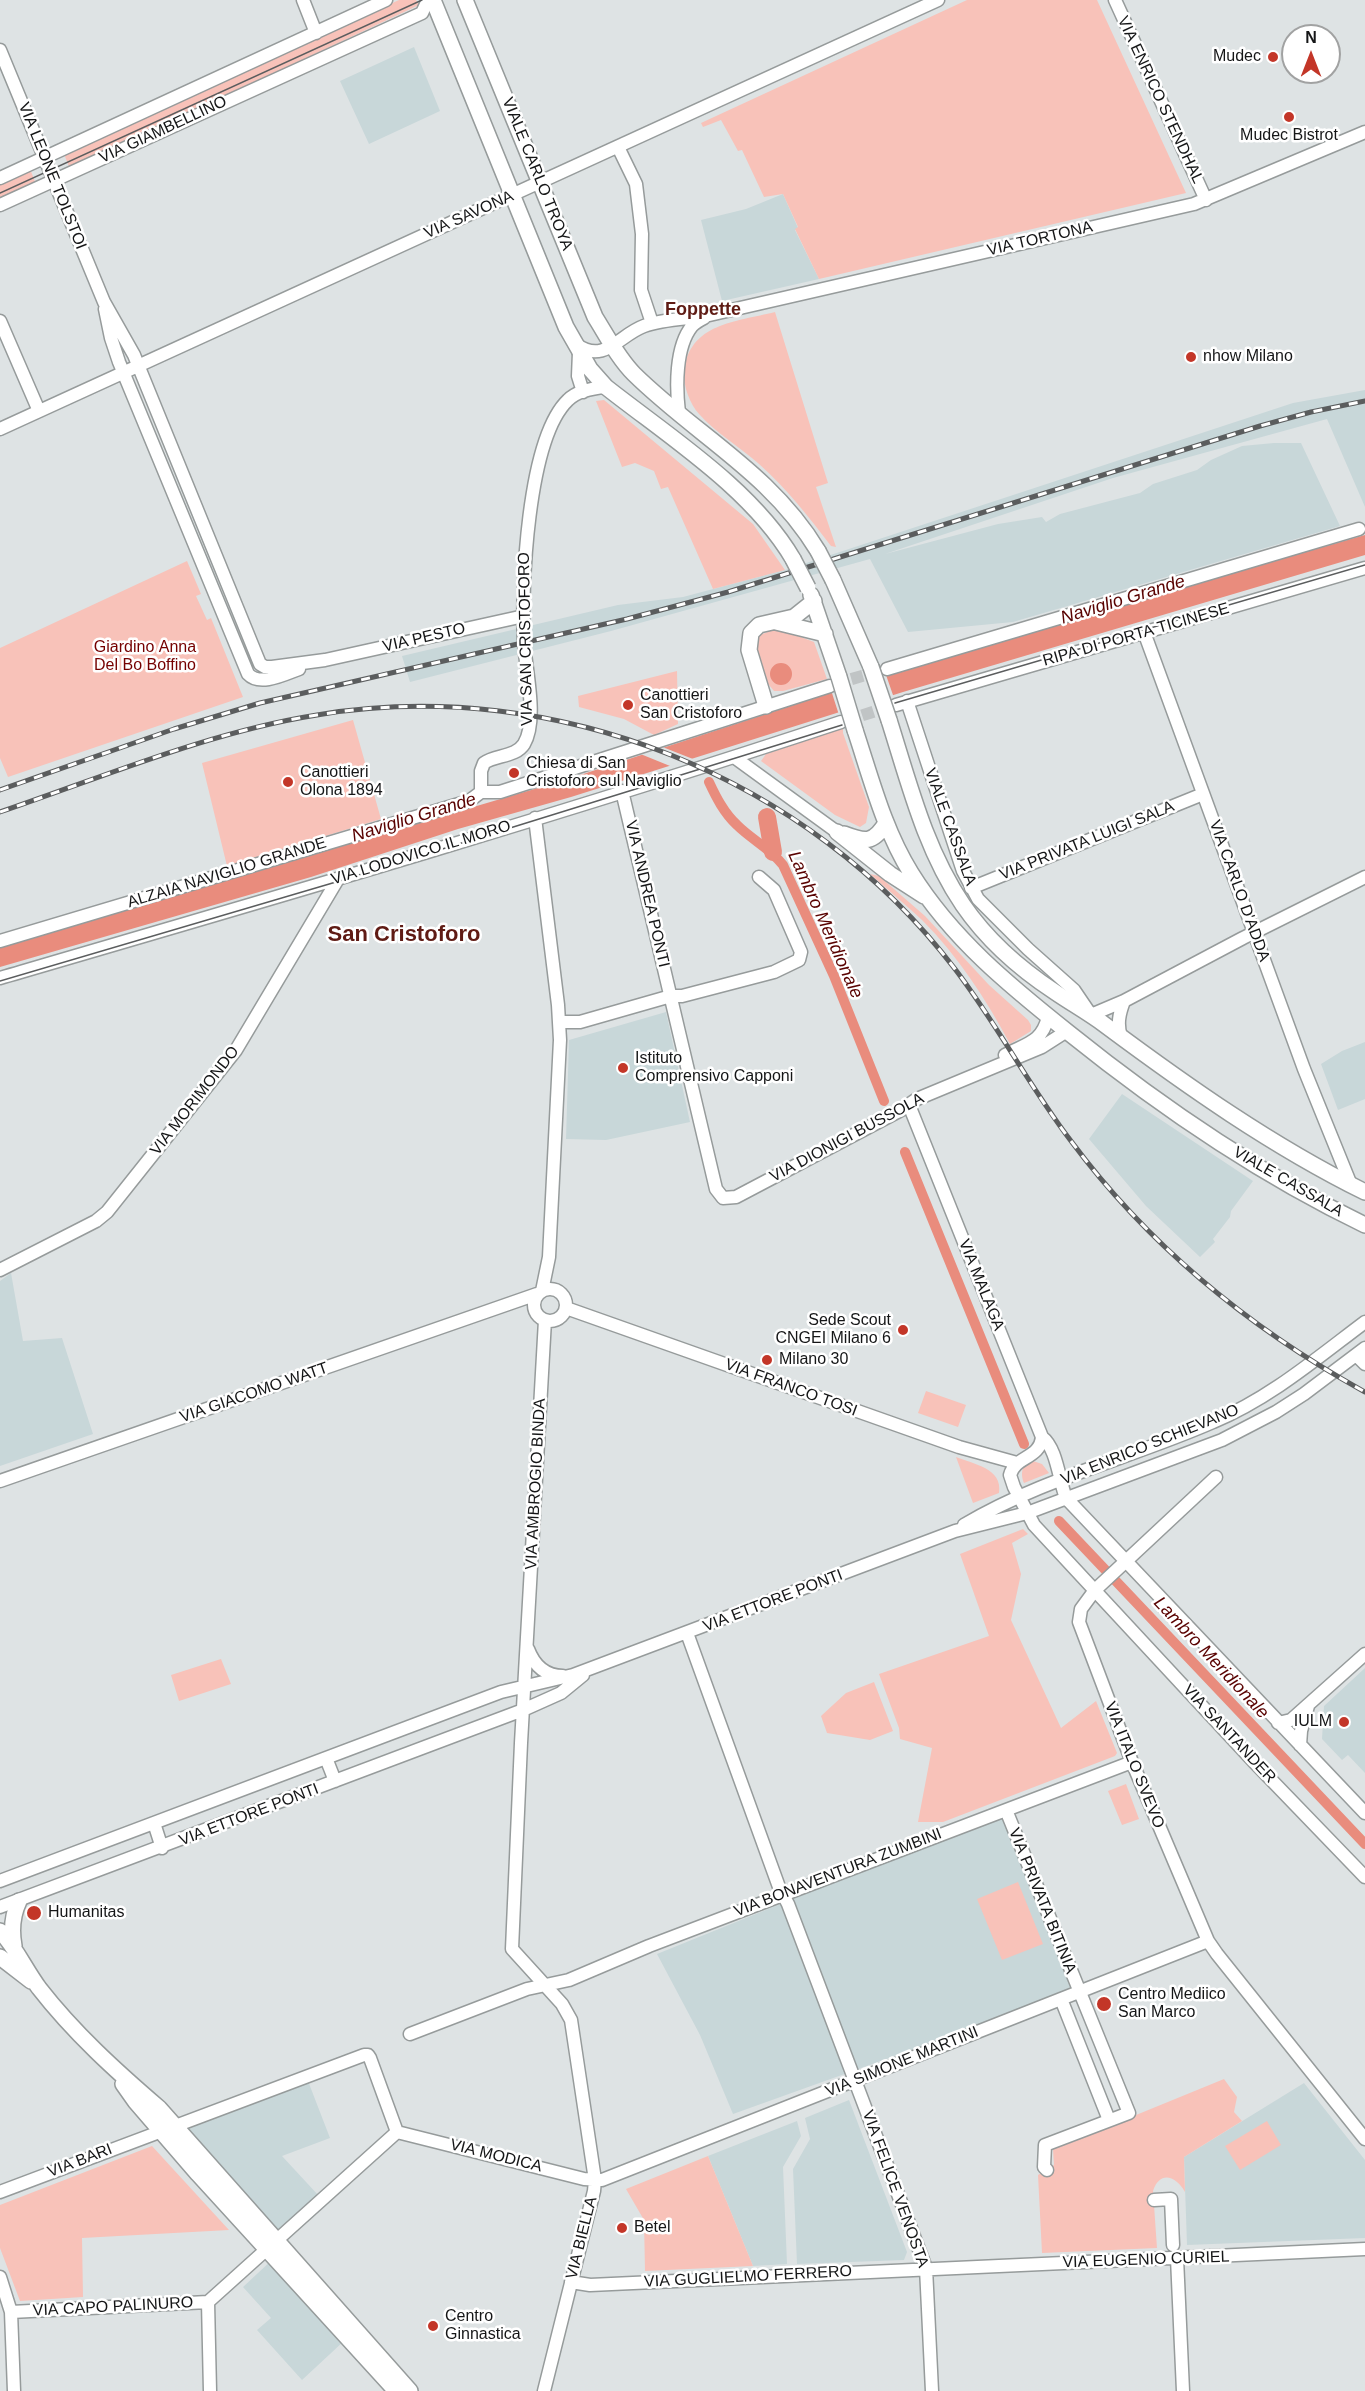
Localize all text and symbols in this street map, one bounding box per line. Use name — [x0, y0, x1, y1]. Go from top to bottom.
street label: VIA ENRICO STENDHAL — [1113, 13, 1207, 187]
north arrow — [1281, 24, 1341, 84]
text: N — [1305, 29, 1317, 46]
place label: Mudec — [1213, 47, 1261, 67]
marker: Mudec — [1266, 50, 1280, 64]
street label: VIA GIAMBELLINO — [96, 92, 230, 168]
street label: VIALE CARLO TROYA — [498, 95, 576, 253]
street label: VIA LEONE TOLSTOI — [14, 100, 90, 252]
marker: Mudec Bistrot — [1282, 110, 1296, 124]
place label: Mudec Bistrot — [1240, 126, 1338, 146]
street label: VIA SAVONA — [421, 187, 517, 243]
street label: VIA TORTONA — [985, 218, 1095, 260]
district label: Foppette — [665, 299, 741, 321]
place label: nhow Milano — [1203, 347, 1293, 367]
marker: nhow Milano — [1184, 350, 1198, 364]
street label: VIA SAN CRISTOFORO — [515, 552, 537, 726]
water label: Naviglio Grande — [1058, 571, 1188, 629]
street label: RIPA DI PORTA TICINESE — [1041, 599, 1231, 671]
street label: VIA PESTO — [381, 619, 467, 657]
park label: Giardino Anna Del Bo Boffino — [94, 638, 196, 676]
place label: Canottieri San Cristoforo — [640, 686, 742, 724]
marker: Canottieri San Cristoforo — [621, 698, 635, 712]
place label: Chiesa di San Cristoforo sul Naviglio — [526, 754, 682, 792]
place label: Canottieri Olona 1894 — [300, 763, 383, 801]
marker: Chiesa di San Cristoforo sul Naviglio — [507, 766, 521, 780]
street label: VIALE CASSALA — [920, 766, 980, 888]
marker: Canottieri Olona 1894 — [281, 775, 295, 789]
water label: Naviglio Grande — [349, 789, 479, 847]
street label: VIA PRIVATA LUIGI SALA — [997, 797, 1177, 885]
street label: VIA LODOVICO IL MORO — [329, 817, 513, 889]
street label: VIA CARLO D'ADDA — [1205, 818, 1273, 964]
street label: VIA ANDREA PONTI — [621, 819, 673, 969]
street label: ALZAIA NAVIGLIO GRANDE — [125, 834, 329, 912]
water label: Lambro Meridionale — [783, 848, 867, 1002]
district label: San Cristoforo — [328, 922, 480, 948]
street label: VIA MORIMONDO — [146, 1043, 244, 1159]
place label: Istituto Comprensivo Capponi — [635, 1049, 793, 1087]
marker: Istituto Comprensivo Capponi — [616, 1061, 630, 1075]
street label: VIA DIONIGI BUSSOLA — [767, 1089, 927, 1187]
street label: VIALE CASSALA — [1230, 1143, 1346, 1221]
street label: VIA MALAGA — [954, 1236, 1008, 1334]
place label: Sede Scout CNGEI Milano 6 — [775, 1311, 891, 1349]
marker: Sede Scout CNGEI Milano 6 — [896, 1323, 910, 1337]
place label: Milano 30 — [779, 1350, 848, 1370]
marker: Milano 30 — [760, 1353, 774, 1367]
street label: VIA FRANCO TOSI — [722, 1355, 860, 1421]
street label: VIA GIACOMO WATT — [177, 1359, 331, 1427]
street label: VIA AMBROGIO BINDA — [522, 1398, 550, 1570]
street label: VIA ENRICO SCHIEVANO — [1058, 1401, 1242, 1489]
street label: VIA ETTORE PONTI — [700, 1565, 846, 1637]
water label: Lambro Meridionale — [1149, 1592, 1273, 1724]
street label: VIA SANTANDER — [1178, 1681, 1280, 1787]
street label: VIA ITALO SVEVO — [1100, 1699, 1168, 1831]
place label: IULM — [1294, 1712, 1332, 1732]
marker: IULM — [1337, 1715, 1351, 1729]
street label: VIA ETTORE PONTI — [176, 1779, 322, 1851]
street label: VIA BONAVENTURA ZUMBINI — [731, 1824, 945, 1922]
street label: VIA PRIVATA BITINIA — [1004, 1825, 1080, 1977]
place label: Humanitas — [48, 1903, 124, 1923]
marker: Humanitas — [25, 1904, 43, 1922]
place label: Centro Mediico San Marco — [1118, 1985, 1226, 2023]
marker: Centro Mediico San Marco — [1095, 1995, 1113, 2013]
street label: VIA SIMONE MARTINI — [823, 2023, 981, 2101]
street label: VIA FELICE VENOSTA — [858, 2108, 932, 2270]
street label: VIA MODICA — [448, 2135, 544, 2177]
street label: VIA BARI — [45, 2140, 115, 2182]
street label: VIA BIELLA — [562, 2195, 602, 2281]
place label: Betel — [634, 2218, 670, 2238]
marker: Betel — [615, 2221, 629, 2235]
street label: VIA EUGENIO CURIEL — [1062, 2247, 1230, 2273]
street label: VIA GUGLIELMO FERRERO — [644, 2262, 852, 2292]
street label: VIA CAPO PALINURO — [32, 2293, 194, 2321]
place label: Centro Ginnastica — [445, 2307, 521, 2345]
marker: Centro Ginnastica — [426, 2319, 440, 2333]

